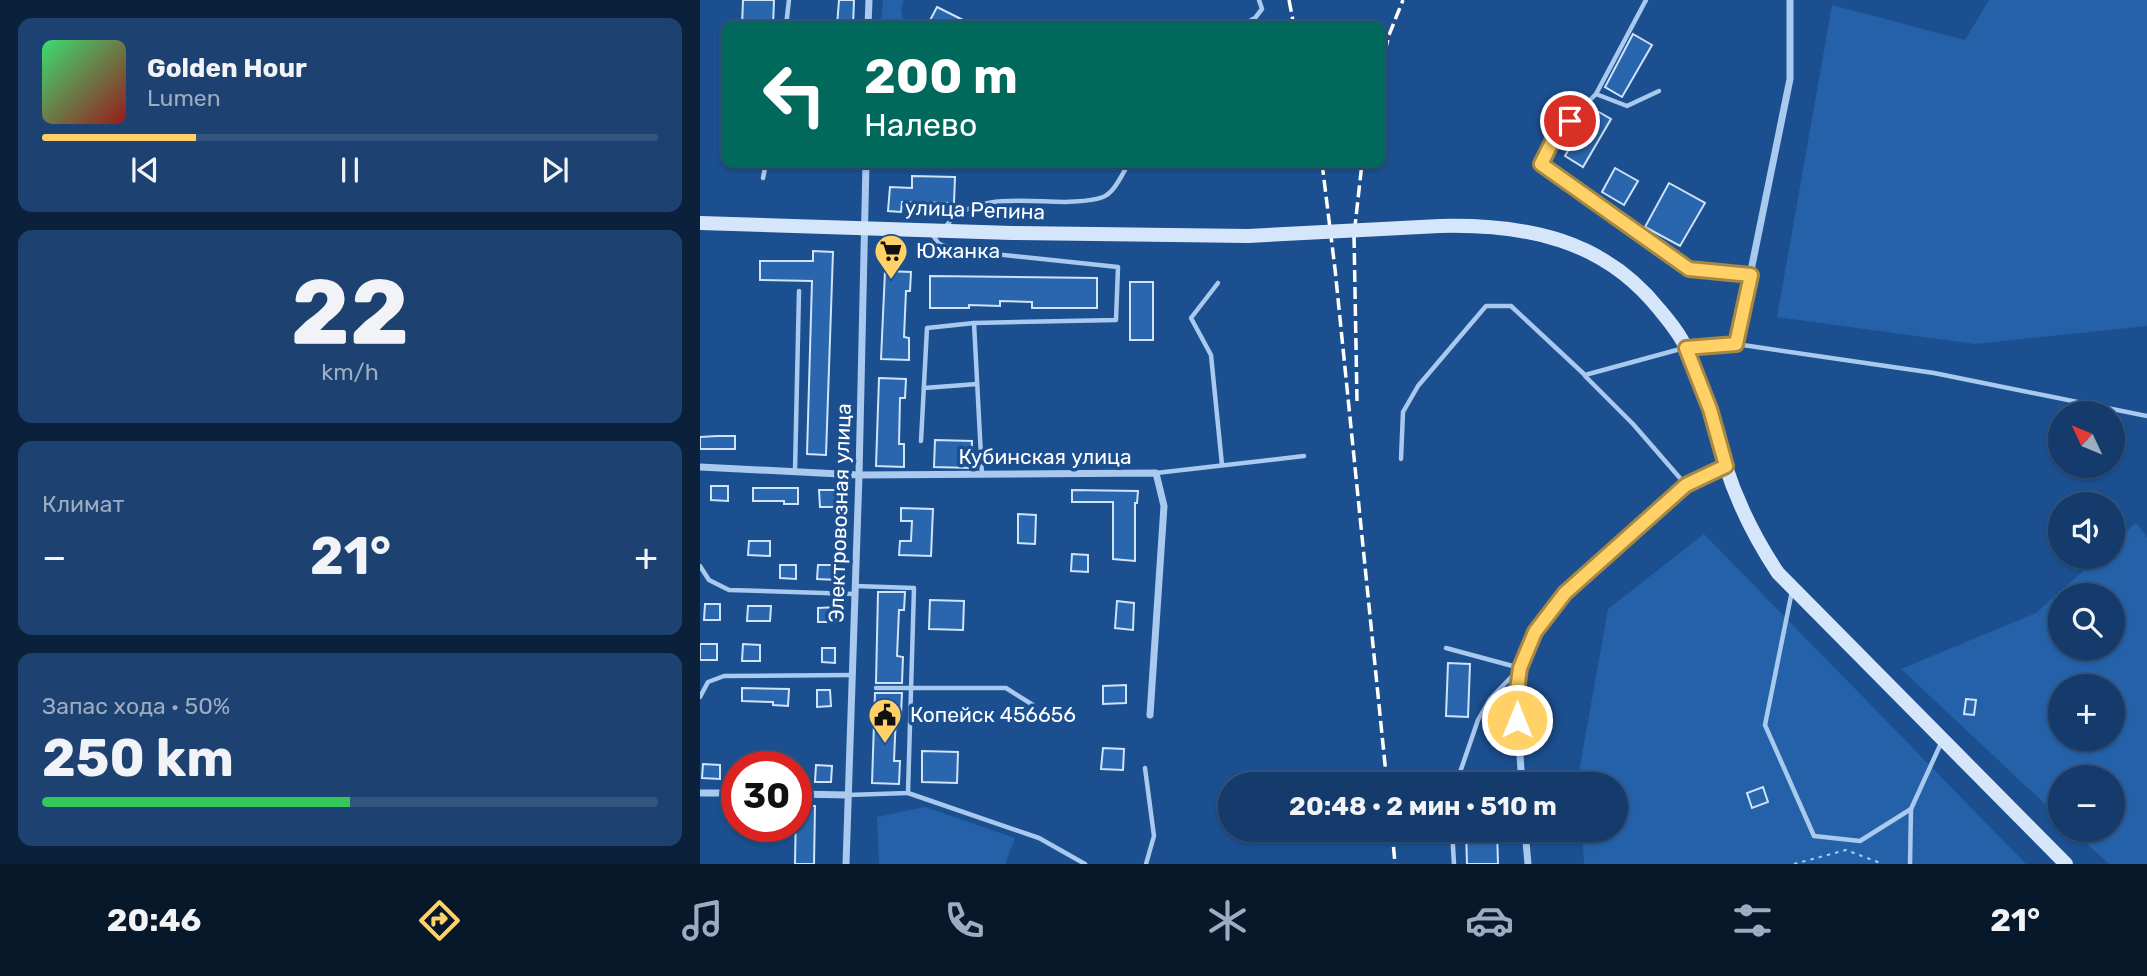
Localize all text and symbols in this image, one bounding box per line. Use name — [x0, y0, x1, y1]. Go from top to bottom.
text: 200 m — [864, 47, 1018, 105]
icon: left — [749, 49, 840, 140]
text: Golden Hour — [147, 53, 307, 84]
text: Lumen — [147, 84, 221, 112]
pin — [1540, 91, 1600, 151]
icon: arrive — [1551, 102, 1589, 140]
text: Налево — [864, 106, 977, 144]
icon: previous — [126, 151, 164, 189]
icon: pause — [331, 151, 369, 189]
icon: next — [536, 151, 574, 189]
street label: улица Репина — [904, 195, 1046, 224]
supermarket icon: Южанка — [872, 232, 910, 281]
place label: Южанка — [916, 238, 1000, 263]
text: 22 — [291, 258, 409, 366]
text: km/h — [321, 358, 379, 386]
north arrow — [2048, 401, 2124, 478]
map controls — [2048, 401, 2125, 842]
street label: Электровозная улица — [823, 403, 856, 623]
street label: Кубинская улица — [958, 444, 1132, 469]
text: Климат — [42, 490, 124, 518]
button: sound — [2048, 492, 2125, 569]
text: 21° — [310, 525, 391, 587]
text: − — [42, 534, 67, 580]
text: + — [634, 534, 658, 580]
button: search — [2048, 583, 2125, 660]
button: + — [2048, 674, 2125, 751]
position arrow — [1480, 683, 1554, 757]
text: Запас хода · 50% — [42, 692, 230, 720]
public building icon: Копейск 456656 — [866, 696, 904, 745]
place label: Копейск 456656 — [910, 702, 1076, 727]
text: 250 km — [42, 727, 234, 789]
speed limit sign: 30 — [721, 751, 812, 842]
button: − — [2048, 765, 2125, 842]
text: 20:48 · 2 мин · 510 m — [1289, 791, 1557, 822]
icon: directions — [415, 896, 464, 945]
icon: music — [678, 896, 727, 945]
icon: phone — [940, 896, 989, 945]
icon: climate — [1203, 896, 1252, 945]
icon: car — [1465, 896, 1514, 945]
icon: filters — [1728, 896, 1777, 945]
text: 20:46 — [107, 901, 201, 939]
text: 21° — [1990, 901, 2040, 939]

